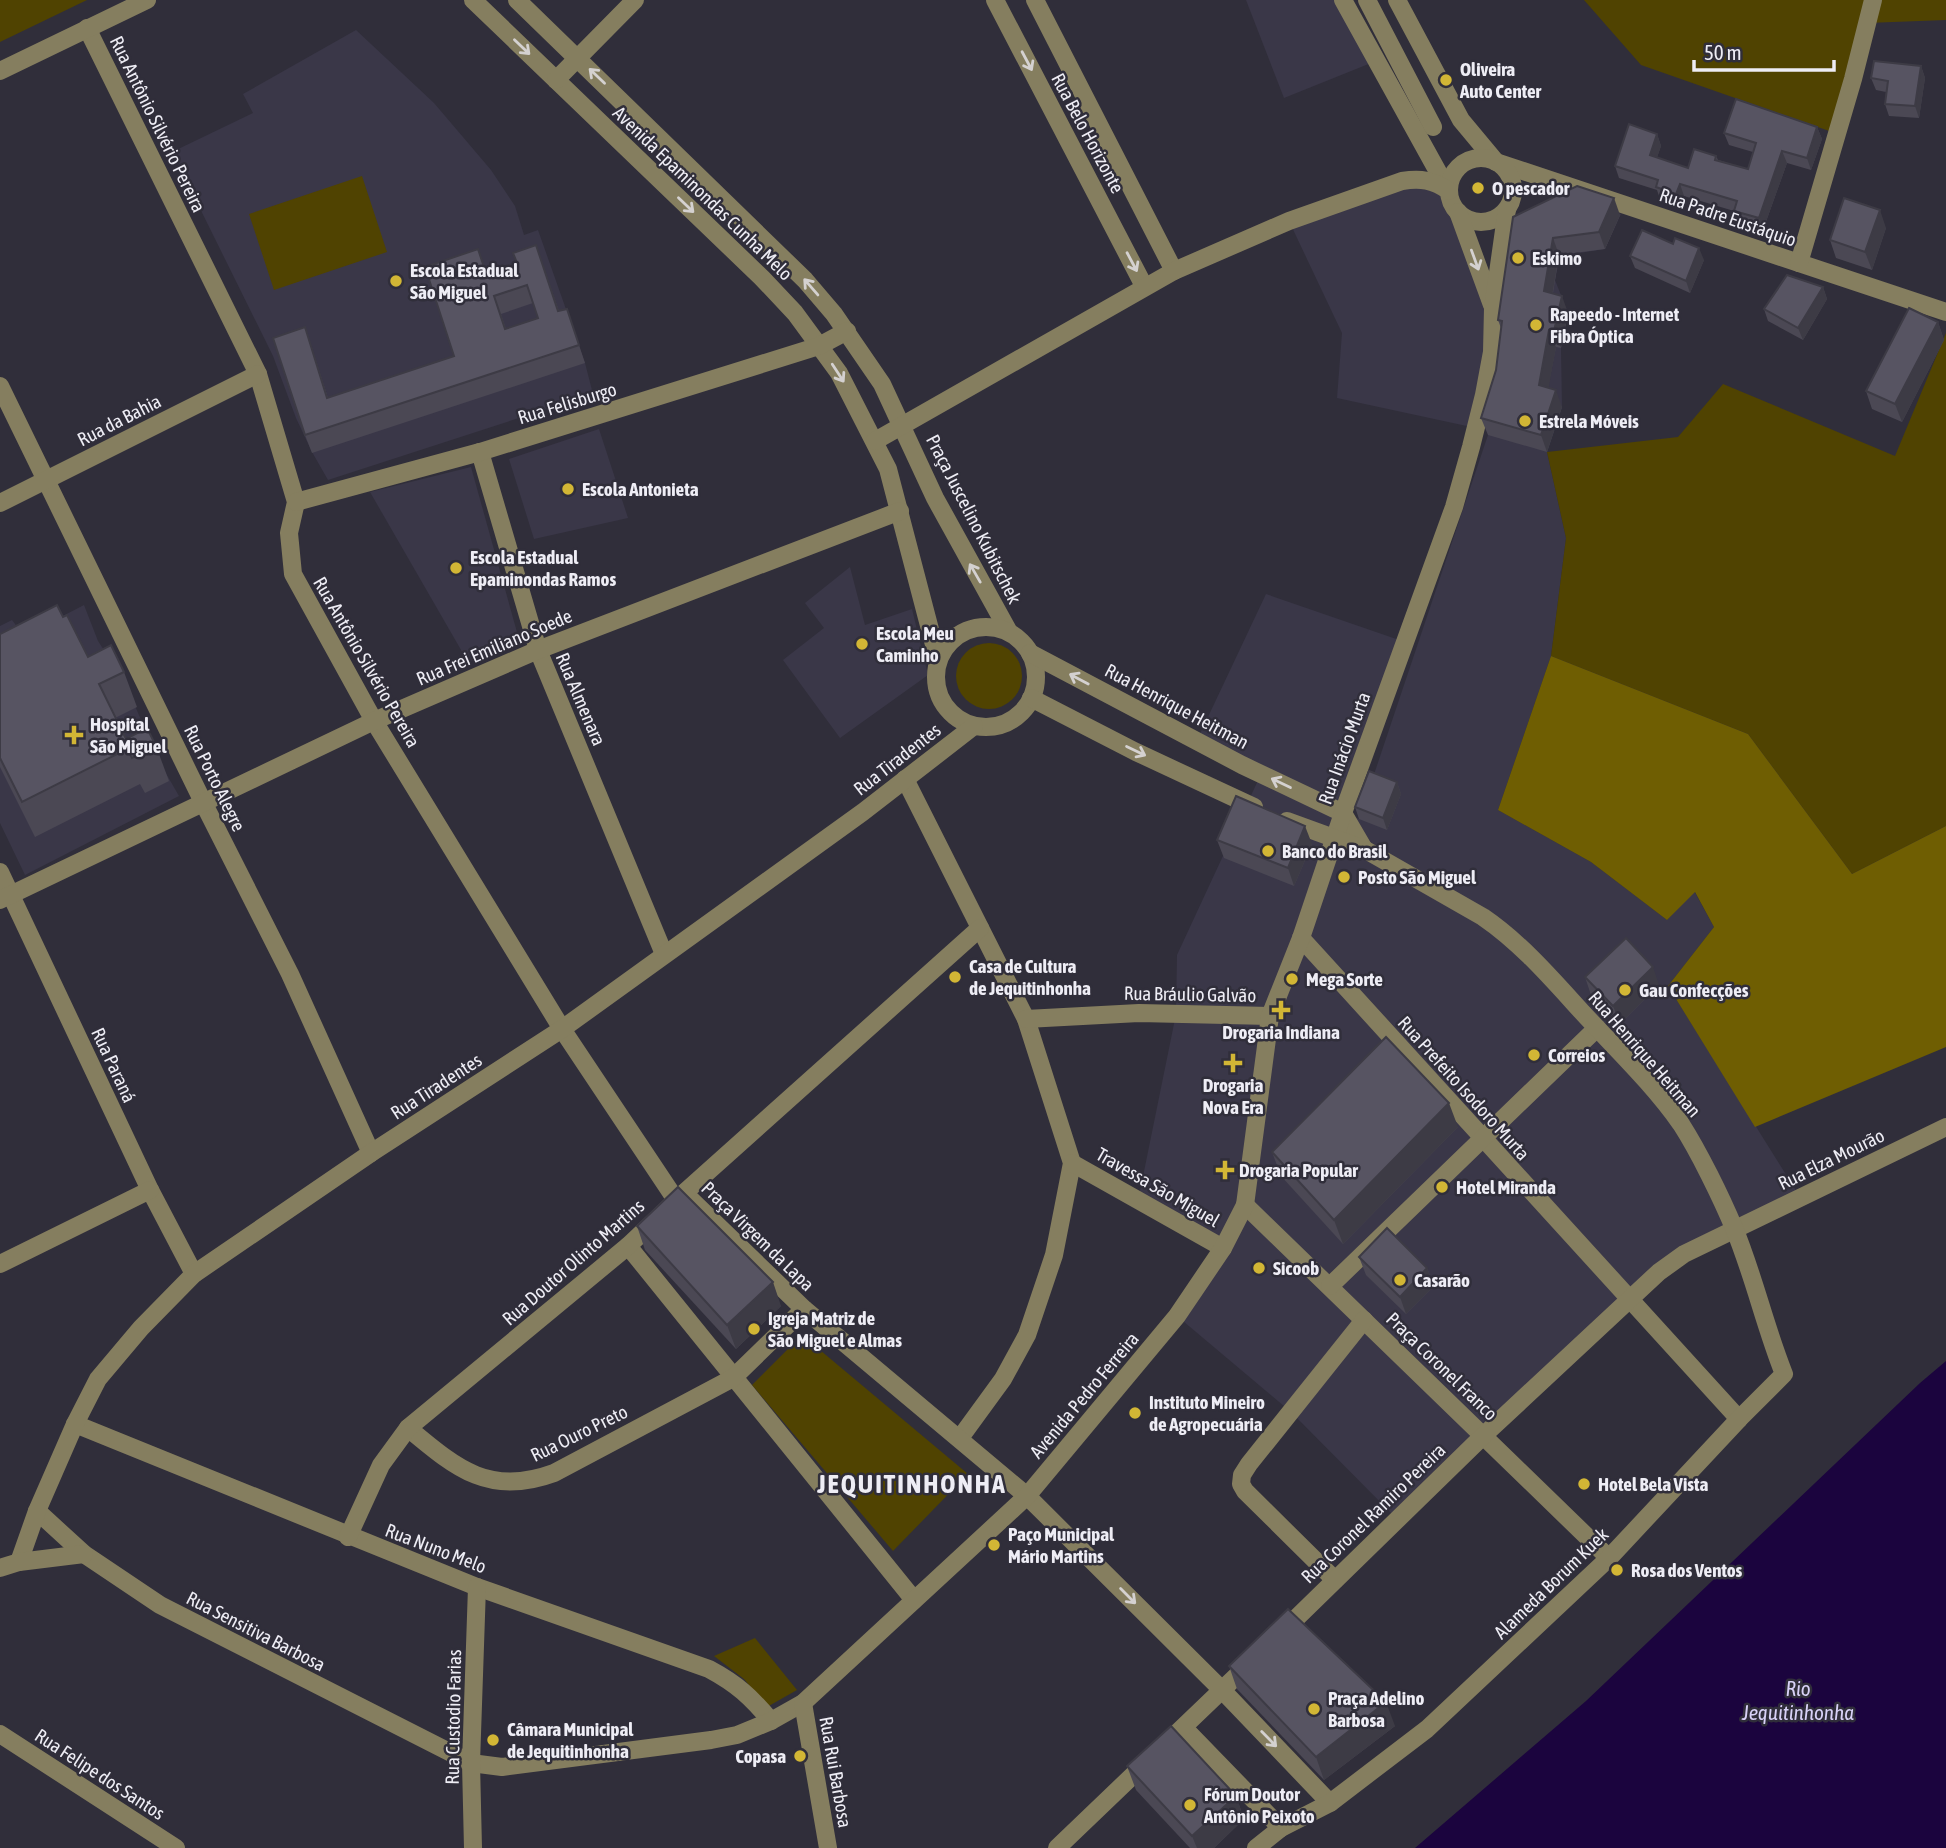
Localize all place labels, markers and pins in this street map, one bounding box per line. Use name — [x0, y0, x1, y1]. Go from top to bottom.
place label: Oliveira Auto Center — [1459, 58, 1542, 102]
marker: Oliveira Auto Center — [1438, 72, 1454, 88]
place label: O pescador — [1492, 177, 1570, 199]
marker: O pescador — [1470, 180, 1486, 196]
place label: Eskimo — [1532, 247, 1582, 269]
marker: Eskimo — [1510, 250, 1526, 266]
place label: Escola Estadual São Miguel — [410, 259, 519, 303]
marker: Escola Estadual São Miguel — [388, 273, 404, 289]
place label: Rapeedo - Internet Fibra Óptica — [1550, 303, 1680, 347]
marker: Rapeedo - Internet Fibra Óptica — [1528, 317, 1544, 333]
place label: Estrela Móveis — [1539, 410, 1639, 432]
marker: Estrela Móveis — [1517, 413, 1533, 429]
place label: Escola Antonieta — [582, 478, 699, 500]
marker: Escola Antonieta — [560, 481, 576, 497]
place label: Escola Estadual Epaminondas Ramos — [470, 546, 616, 590]
marker: Escola Estadual Epaminondas Ramos — [448, 560, 464, 576]
place label: Escola Meu Caminho — [876, 622, 954, 666]
marker: Escola Meu Caminho — [854, 636, 870, 652]
place label: Hospital São Miguel — [90, 713, 167, 757]
marker: Hospital São Miguel — [64, 725, 84, 745]
place label: Banco do Brasil — [1282, 840, 1388, 862]
marker: Banco do Brasil — [1260, 843, 1276, 859]
place label: Posto São Miguel — [1358, 866, 1477, 888]
marker: Posto São Miguel — [1336, 869, 1352, 885]
place label: Casa de Cultura de Jequitinhonha — [969, 955, 1091, 999]
place label: Mega Sorte — [1306, 968, 1383, 990]
marker: Casa de Cultura de Jequitinhonha — [947, 969, 963, 985]
marker: Mega Sorte — [1284, 971, 1300, 987]
place label: Gau Confecções — [1639, 979, 1749, 1001]
marker: Gau Confecções — [1617, 982, 1633, 998]
marker: Drogaria Indiana — [1273, 1002, 1289, 1018]
place label: Drogaria Indiana — [1222, 1021, 1340, 1043]
place label: Correios — [1548, 1044, 1606, 1066]
marker: Correios — [1526, 1047, 1542, 1063]
marker: Drogaria Nova Era — [1225, 1055, 1241, 1071]
place label: Drogaria Nova Era — [1202, 1074, 1264, 1118]
place label: Drogaria Popular — [1239, 1159, 1358, 1181]
marker: Drogaria Popular — [1217, 1162, 1233, 1178]
place label: Hotel Miranda — [1456, 1176, 1556, 1198]
marker: Hotel Miranda — [1434, 1179, 1450, 1195]
place label: Sicoob — [1273, 1257, 1319, 1279]
marker: Sicoob — [1251, 1260, 1267, 1276]
place label: Casarão — [1414, 1269, 1470, 1291]
marker: Casarão — [1392, 1272, 1408, 1288]
place label: Igreja Matriz de São Miguel e Almas — [768, 1307, 902, 1351]
marker: Igreja Matriz de São Miguel e Almas — [746, 1321, 762, 1337]
place label: Instituto Mineiro de Agropecuária — [1149, 1391, 1265, 1435]
marker: Instituto Mineiro de Agropecuária — [1127, 1405, 1143, 1421]
place label: Hotel Bela Vista — [1598, 1473, 1708, 1495]
marker: Hotel Bela Vista — [1576, 1476, 1592, 1492]
place label: Paço Municipal Mário Martins — [1008, 1523, 1115, 1567]
marker: Paço Municipal Mário Martins — [986, 1537, 1002, 1553]
place label: Rosa dos Ventos — [1631, 1559, 1743, 1581]
marker: Rosa dos Ventos — [1609, 1562, 1625, 1578]
place label: Praça Adelino Barbosa — [1328, 1687, 1424, 1731]
marker: Praça Adelino Barbosa — [1306, 1701, 1322, 1717]
place label: Câmara Municipal de Jequitinhonha — [507, 1718, 634, 1762]
marker: Câmara Municipal de Jequitinhonha — [485, 1732, 501, 1748]
place label: Copasa — [735, 1745, 786, 1767]
marker: Copasa — [792, 1748, 808, 1764]
place label: Fórum Doutor Antônio Peixoto — [1203, 1783, 1315, 1827]
marker: Fórum Doutor Antônio Peixoto — [1182, 1797, 1198, 1813]

